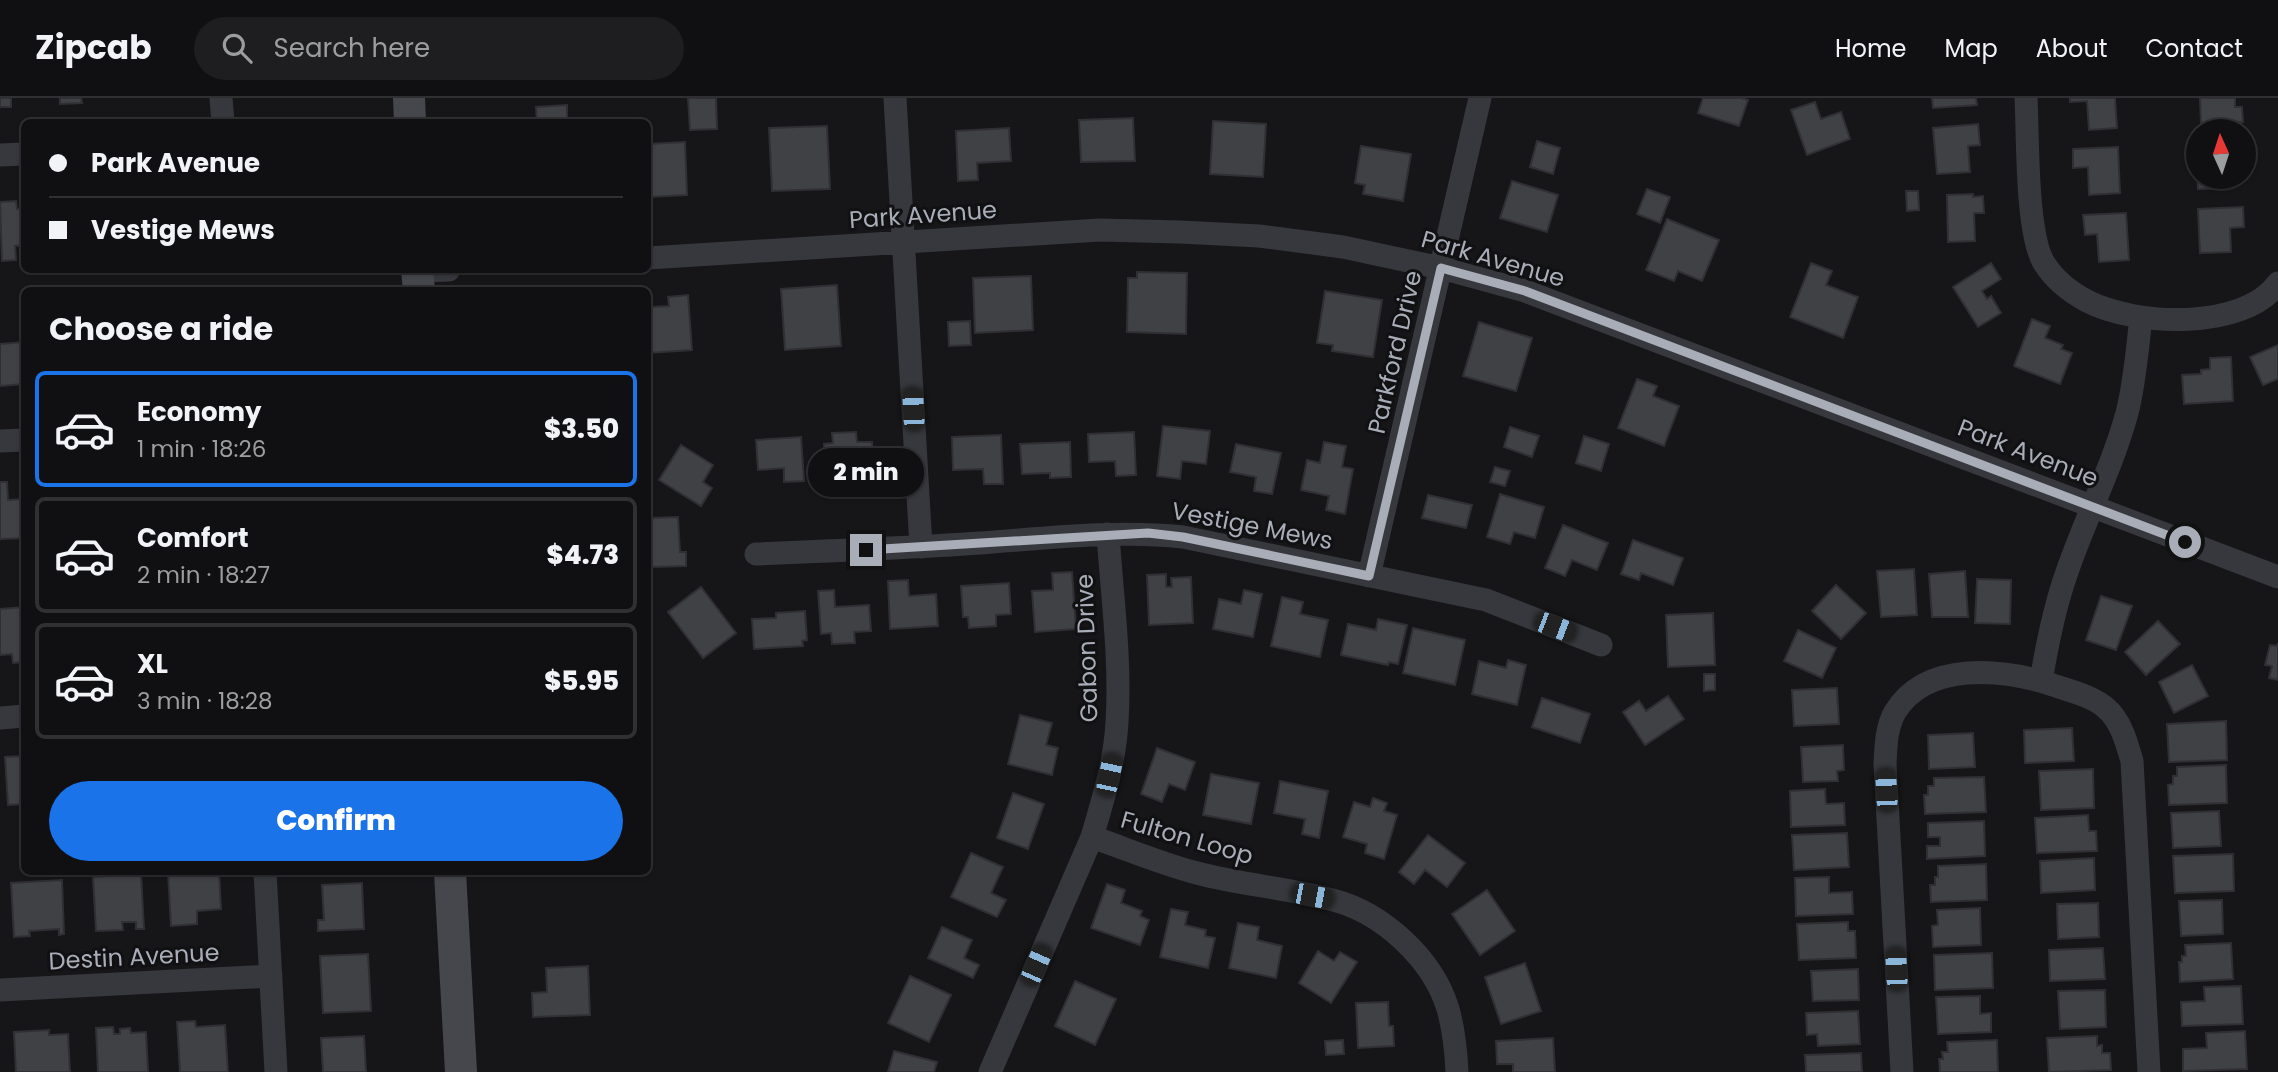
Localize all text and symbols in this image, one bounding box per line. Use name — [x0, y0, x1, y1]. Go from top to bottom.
search box — [194, 17, 684, 80]
text: Zipcab — [35, 24, 152, 71]
icon: search — [218, 29, 256, 67]
text: Search here — [274, 30, 430, 66]
text: Home — [1835, 32, 1907, 65]
text: Map — [1945, 32, 1998, 65]
text: About — [2036, 32, 2107, 65]
text: Contact — [2145, 32, 2243, 65]
north arrow — [2186, 119, 2256, 189]
map controls — [2186, 119, 2256, 189]
text: Park Avenue — [91, 145, 260, 181]
street label: Park Avenue — [848, 193, 998, 236]
text: Vestige Mews — [91, 212, 275, 248]
street label: Park Avenue — [1417, 222, 1569, 295]
street label: Parkford Drive — [1360, 267, 1429, 437]
text: Choose a ride — [49, 306, 273, 351]
car — [902, 387, 925, 431]
text: Economy — [137, 394, 261, 430]
icon: car — [53, 398, 116, 461]
text: $3.50 — [544, 411, 619, 447]
street label: Park Avenue — [1953, 411, 2103, 494]
text: 1 min · 18:26 — [137, 433, 266, 465]
callout: 2 min — [808, 448, 924, 498]
text: 2 min — [834, 456, 898, 488]
street label: Vestige Mews — [1169, 494, 1336, 557]
text: Comfort — [137, 520, 249, 556]
icon: car — [53, 524, 116, 587]
route start — [2169, 526, 2201, 558]
route end — [850, 534, 882, 566]
text: $4.73 — [547, 537, 619, 573]
text: 2 min · 18:27 — [137, 559, 270, 591]
street label: Gabon Drive — [1067, 573, 1106, 723]
car — [1532, 610, 1579, 644]
text: XL — [137, 646, 168, 682]
icon: car — [53, 650, 116, 713]
text: $5.95 — [544, 663, 619, 699]
text: 3 min · 18:28 — [137, 685, 272, 717]
car — [1095, 752, 1124, 798]
car — [1875, 768, 1898, 812]
button: Confirm — [49, 781, 623, 861]
street label: Fulton Loop — [1117, 803, 1257, 872]
car — [1290, 882, 1335, 910]
street label: Destin Avenue — [48, 936, 220, 977]
car — [1018, 942, 1055, 988]
car — [1885, 947, 1908, 991]

